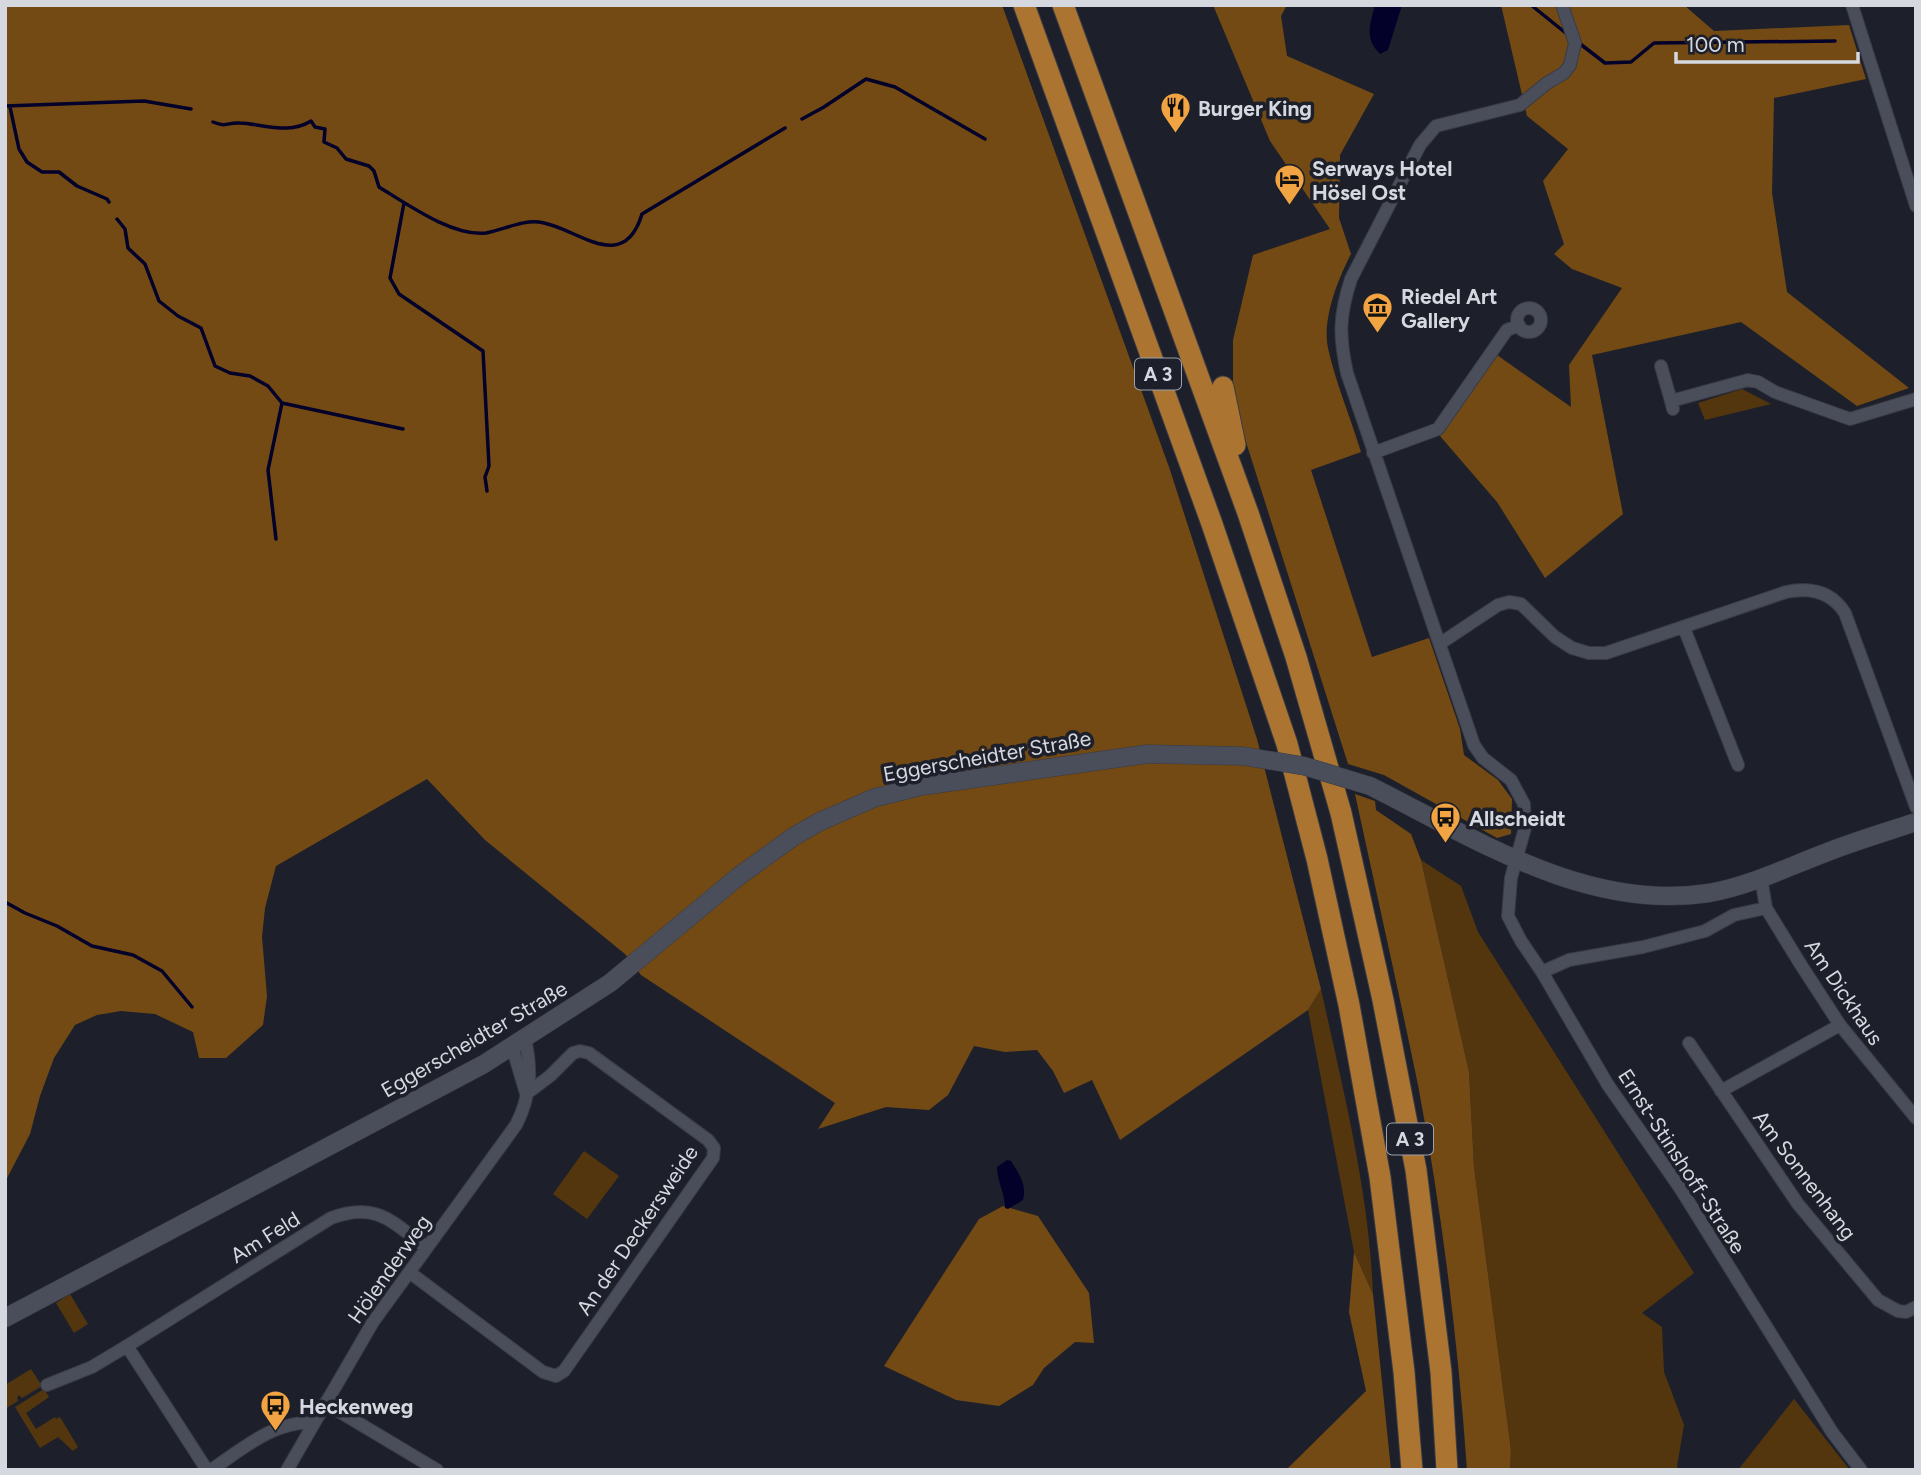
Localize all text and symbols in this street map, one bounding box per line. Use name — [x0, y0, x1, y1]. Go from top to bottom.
scale bar — [1676, 21, 1858, 65]
text: 100 m — [1686, 32, 1745, 57]
restaurant icon: Burger King — [1158, 91, 1192, 135]
place label: Burger King — [1198, 96, 1312, 121]
place label: Serways Hotel Hösel Ost — [1312, 156, 1452, 205]
hotel icon: Serways Hotel Hösel Ost — [1272, 163, 1306, 207]
place label: Riedel Art Gallery — [1401, 284, 1497, 333]
museum icon: Riedel Art Gallery — [1361, 291, 1395, 335]
road number: A 3 — [1135, 358, 1181, 390]
street label: Eggerscheidter Straße — [881, 725, 1093, 787]
bus stop icon: Allscheidt — [1429, 801, 1463, 845]
place label: Allscheidt — [1469, 806, 1566, 831]
street label: Am Dickhaus — [1800, 934, 1888, 1050]
street label: Eggerscheidter Straße — [376, 975, 572, 1103]
street label: Ernst-Stinshoff-Straße — [1613, 1064, 1751, 1258]
street label: Am Sonnenhang — [1748, 1105, 1862, 1245]
road number: A 3 — [1387, 1124, 1433, 1154]
street label: An der Deckersweide — [571, 1140, 703, 1320]
street label: Am Feld — [226, 1206, 304, 1268]
street label: Hölenderweg — [342, 1210, 436, 1328]
bus stop icon: Heckenweg — [259, 1389, 293, 1433]
place label: Heckenweg — [299, 1394, 413, 1419]

